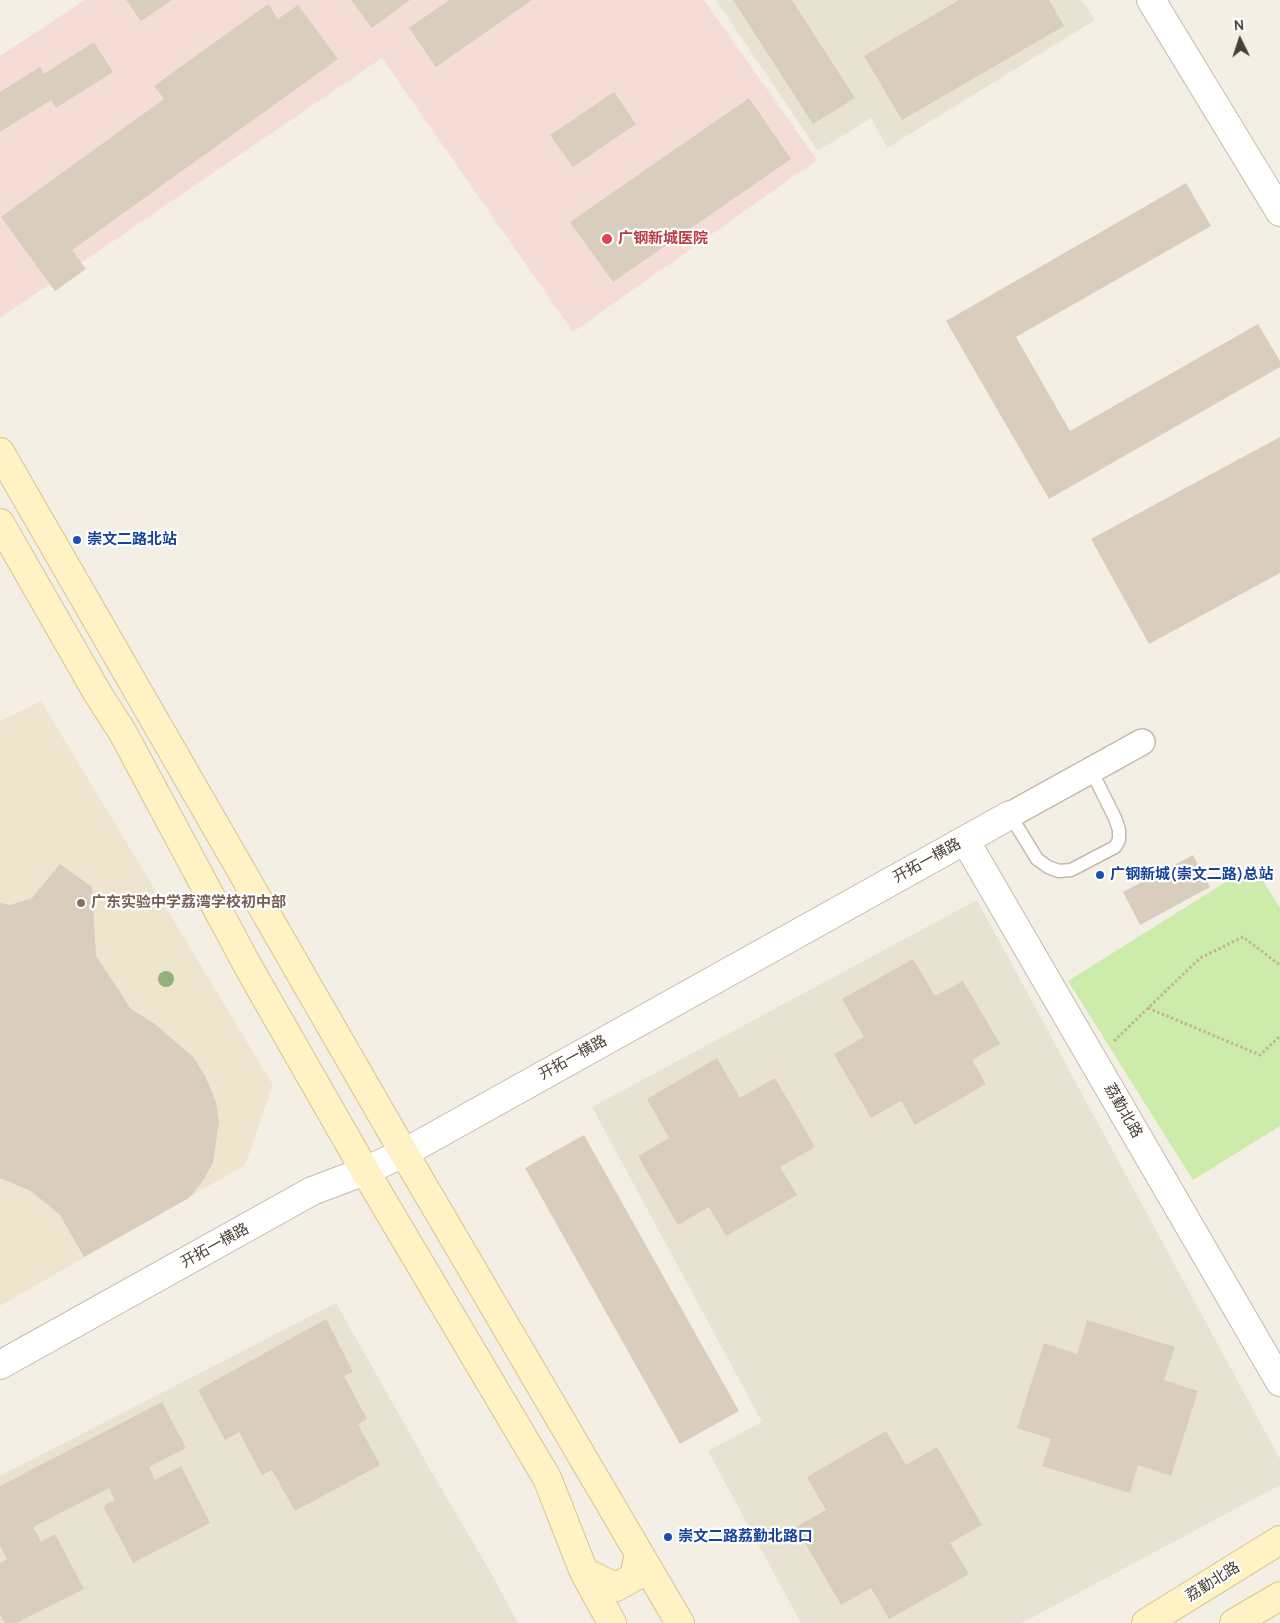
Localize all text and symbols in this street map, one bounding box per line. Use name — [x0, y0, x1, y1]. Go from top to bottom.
north arrow — [1215, 15, 1265, 65]
text: N — [1233, 15, 1245, 34]
place label: 广钢新城医院 — [618, 230, 708, 248]
marker: 广钢新城医院 — [600, 232, 614, 246]
place label: 崇文二路北站 — [87, 531, 177, 549]
marker: 崇文二路北站 — [71, 534, 83, 546]
street label: 开拓一横路 — [890, 835, 964, 887]
place label: 广钢新城(崇文二路)总站 — [1110, 866, 1274, 884]
marker: 广钢新城(崇文二路)总站 — [1094, 869, 1106, 881]
place label: 广东实验中学荔湾学校初中部 — [91, 894, 286, 912]
marker: 广东实验中学荔湾学校初中部 — [75, 897, 87, 909]
street label: 开拓一横路 — [536, 1032, 610, 1084]
street label: 荔勤北路 — [1100, 1081, 1146, 1141]
street label: 开拓一横路 — [178, 1220, 252, 1272]
place label: 崇文二路荔勤北路口 — [678, 1528, 813, 1546]
marker: 崇文二路荔勤北路口 — [662, 1531, 674, 1543]
street label: 荔勤北路 — [1183, 1558, 1243, 1606]

